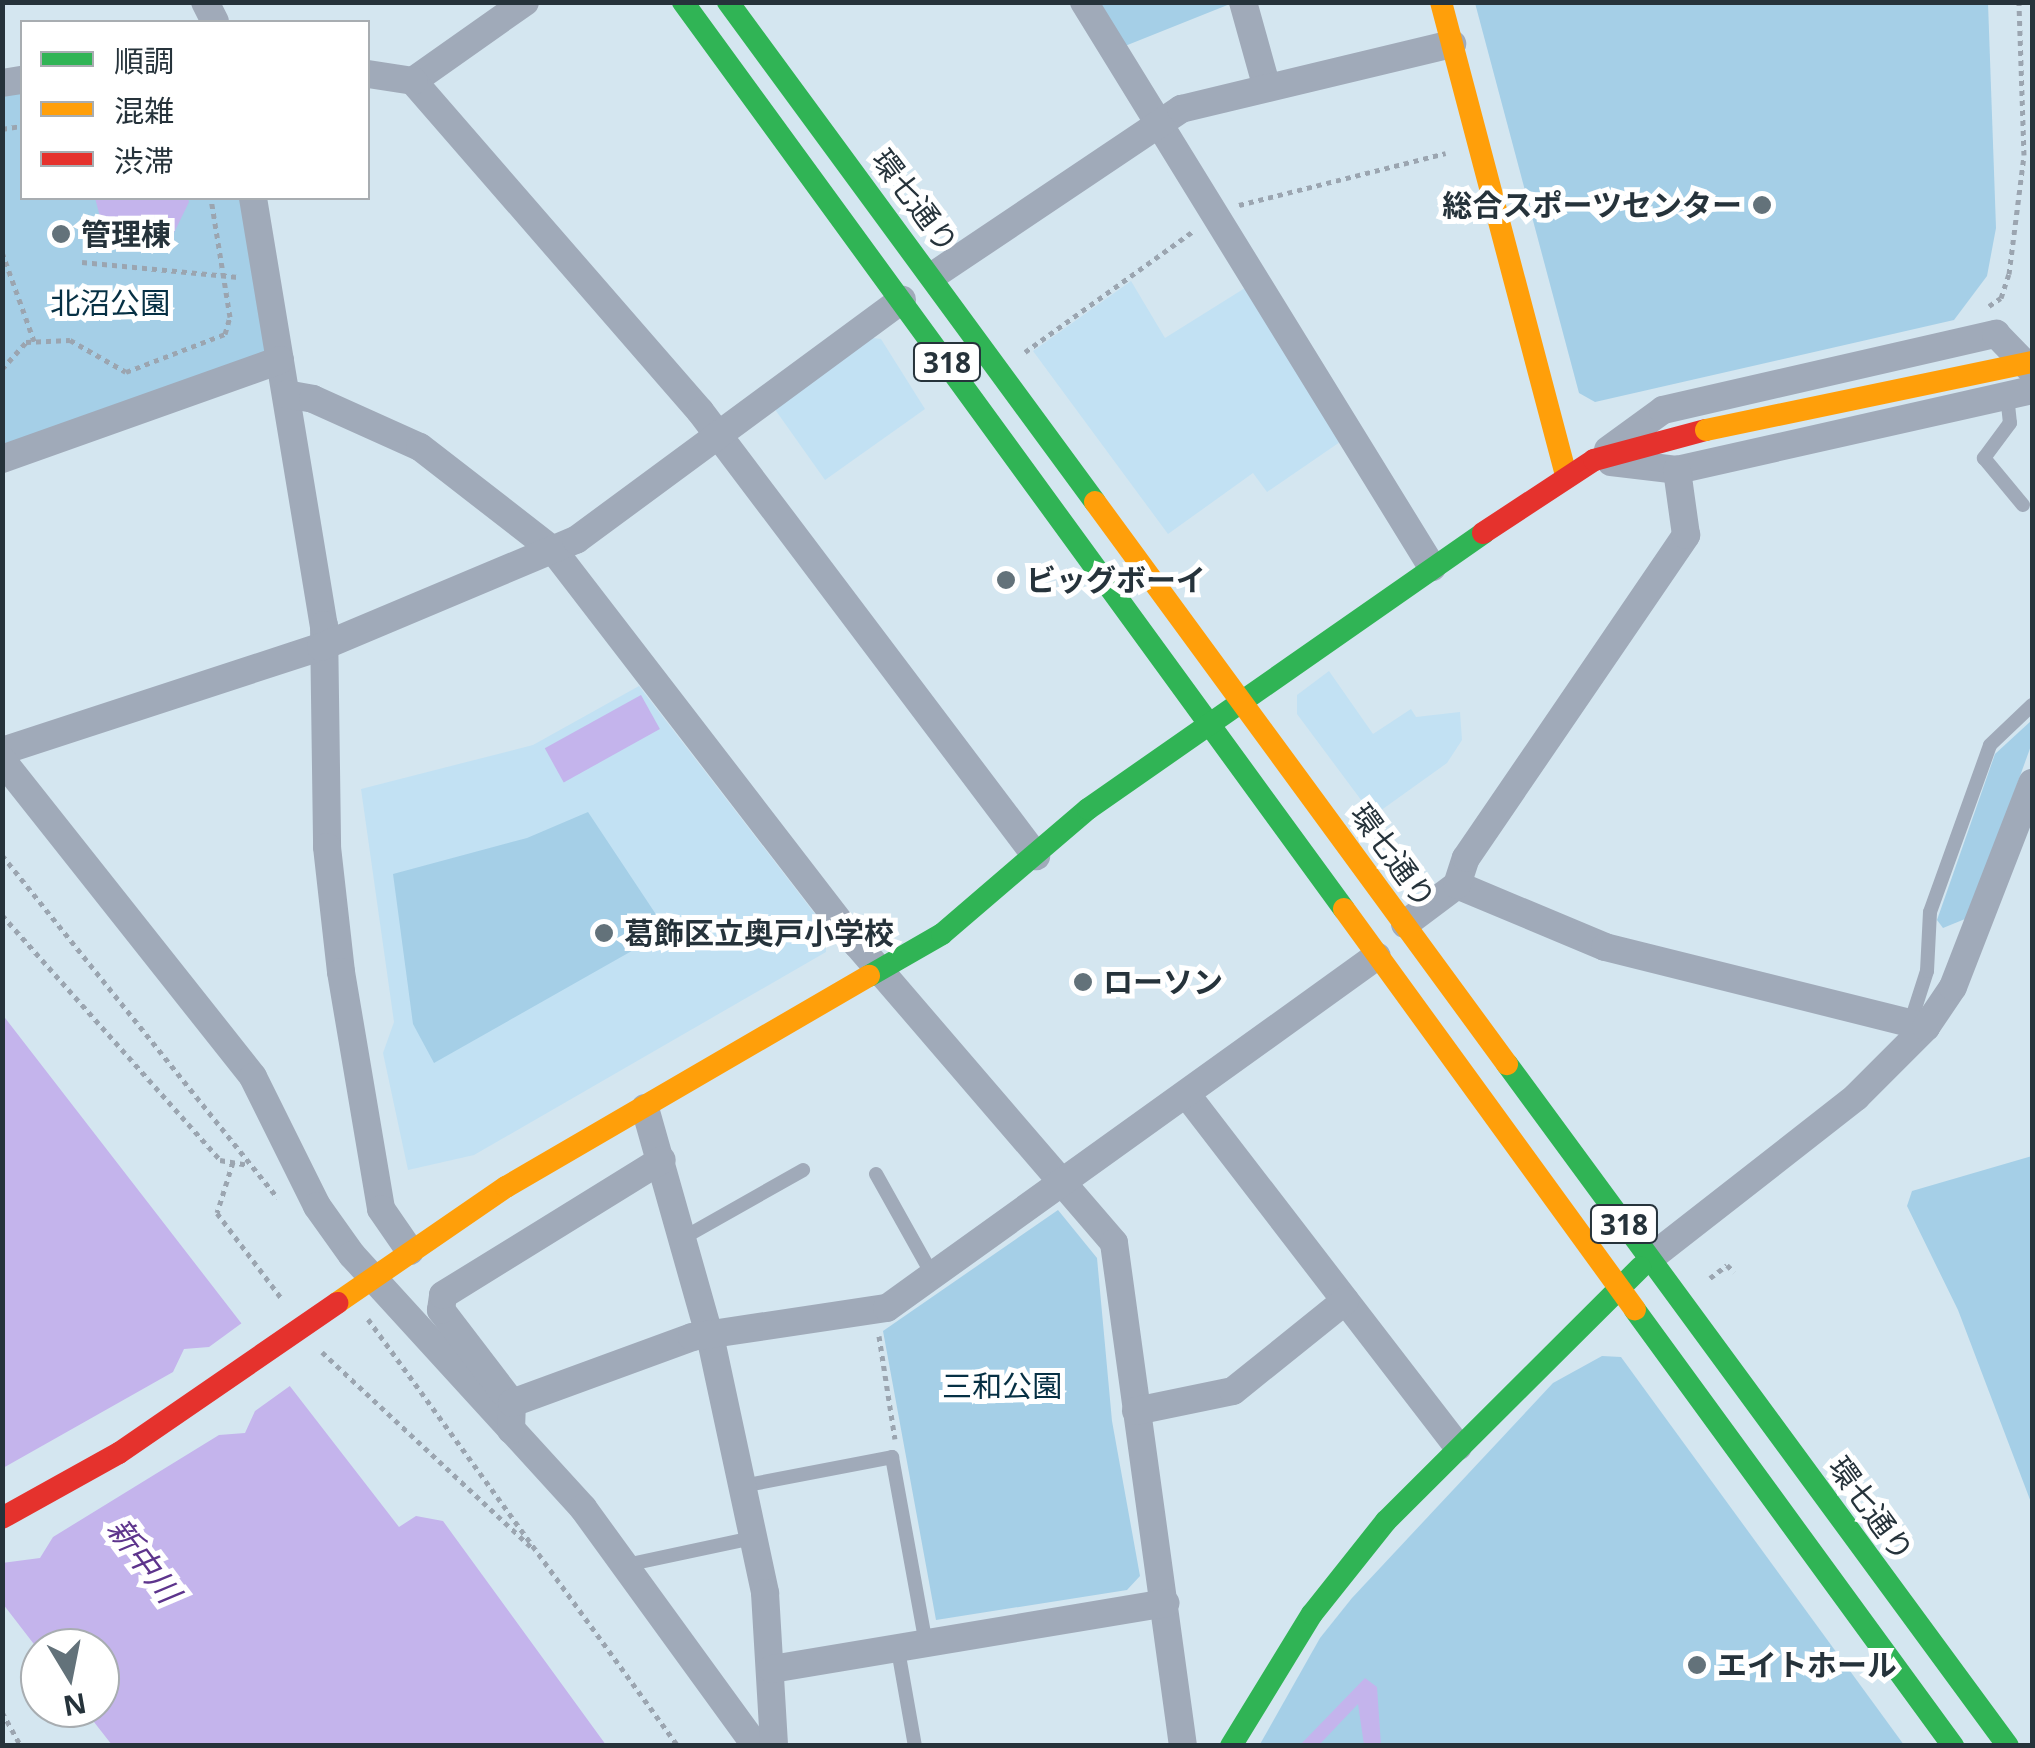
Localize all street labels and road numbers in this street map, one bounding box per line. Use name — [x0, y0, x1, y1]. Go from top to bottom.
street label: 環七通り — [865, 142, 965, 260]
road number: 318 — [912, 339, 982, 385]
street label: 環七通り — [1343, 797, 1443, 915]
road number: 318 — [1589, 1201, 1659, 1247]
street label: 環七通り — [1821, 1450, 1921, 1568]

